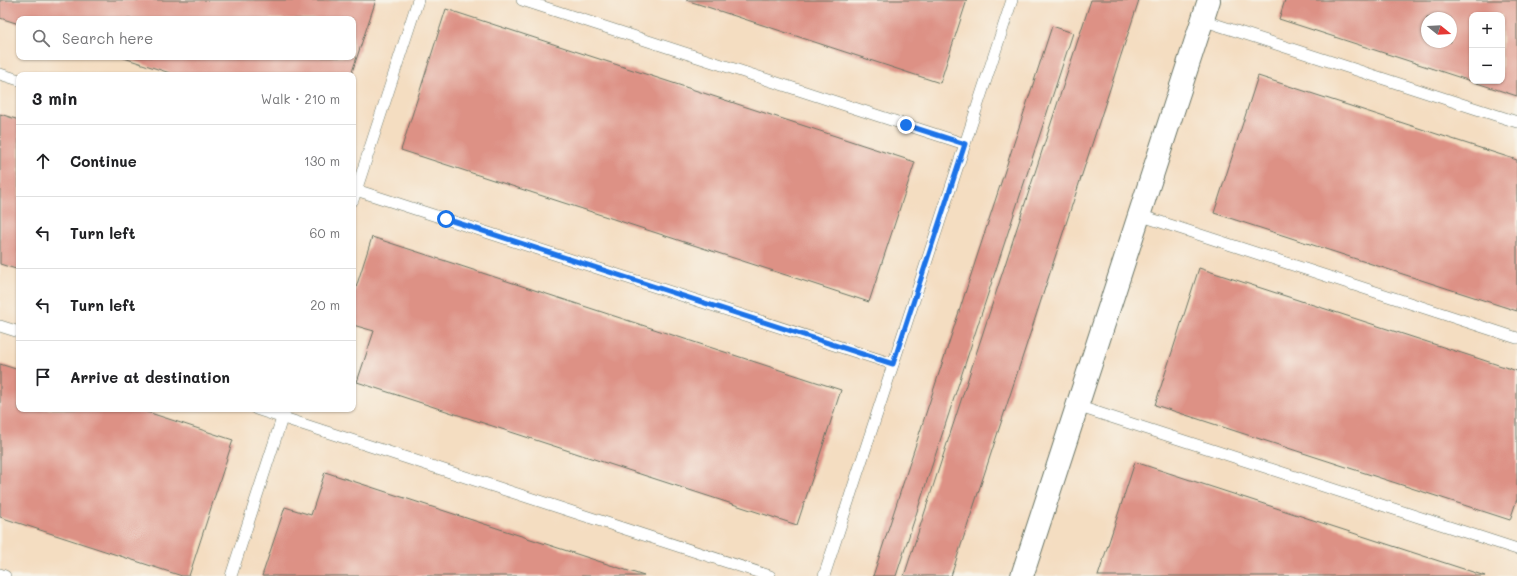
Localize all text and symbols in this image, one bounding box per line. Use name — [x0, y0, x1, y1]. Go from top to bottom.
north arrow — [1421, 12, 1457, 48]
map controls — [1469, 12, 1505, 84]
button: + — [1469, 12, 1505, 48]
search box — [16, 16, 356, 60]
icon: search — [30, 27, 52, 49]
text: Search here — [62, 28, 153, 48]
button: − — [1469, 48, 1505, 84]
text: 3 min — [32, 87, 77, 109]
text: Walk · 210 m — [261, 90, 340, 107]
route end — [897, 116, 915, 134]
icon: ahead — [32, 150, 54, 172]
text: Continue — [70, 151, 137, 171]
text: 130 m — [304, 152, 340, 169]
route start — [437, 210, 455, 228]
icon: left — [32, 222, 54, 244]
text: Turn left — [70, 223, 135, 243]
text: 60 m — [310, 224, 340, 241]
icon: left — [32, 294, 54, 316]
text: Turn left — [70, 295, 135, 315]
text: 20 m — [310, 296, 340, 313]
icon: arrive — [32, 366, 54, 388]
text: Arrive at destination — [70, 367, 230, 387]

